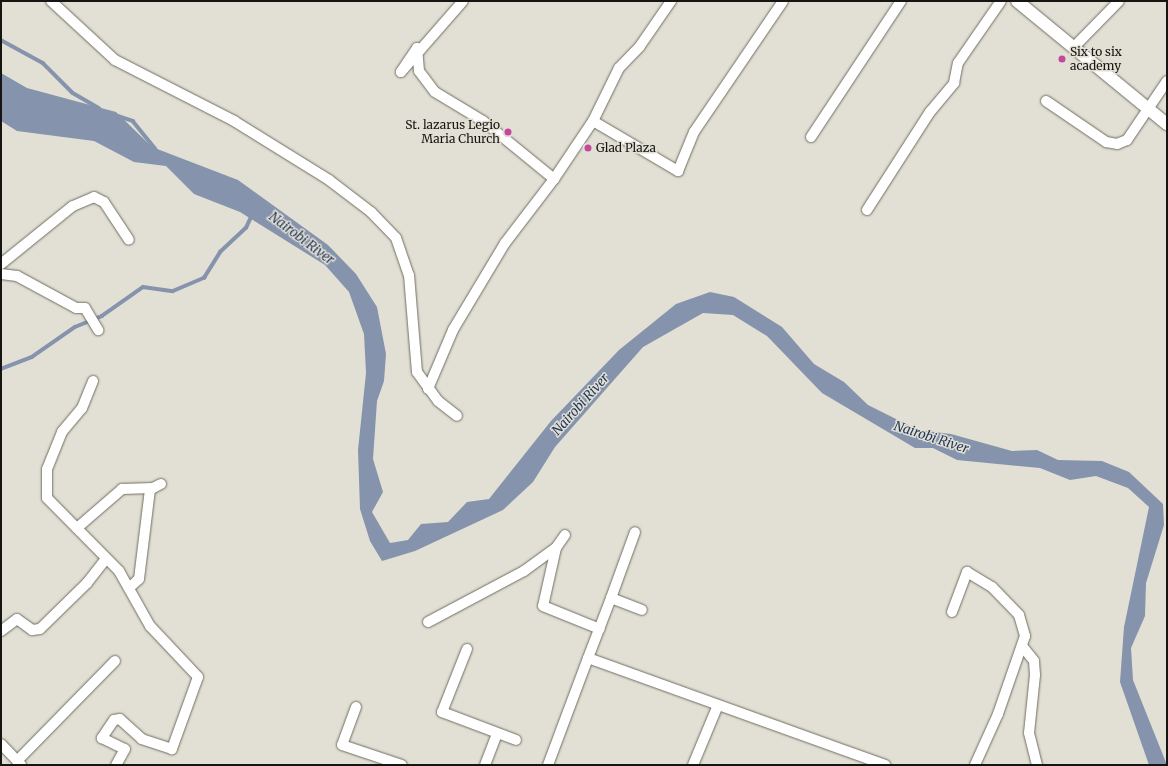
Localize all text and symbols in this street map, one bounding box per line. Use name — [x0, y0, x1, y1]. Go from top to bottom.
place label: Six to six academy — [1070, 45, 1122, 73]
marker: Six to six academy — [1057, 54, 1067, 64]
place label: St. lazarus Legio Maria Church — [405, 118, 500, 146]
marker: St. lazarus Legio Maria Church — [503, 127, 513, 137]
place label: Glad Plaza — [596, 141, 656, 155]
marker: Glad Plaza — [583, 143, 593, 153]
water label: Nairobi River — [265, 209, 337, 269]
water label: Nairobi River — [549, 371, 613, 439]
water label: Nairobi River — [892, 419, 970, 457]

